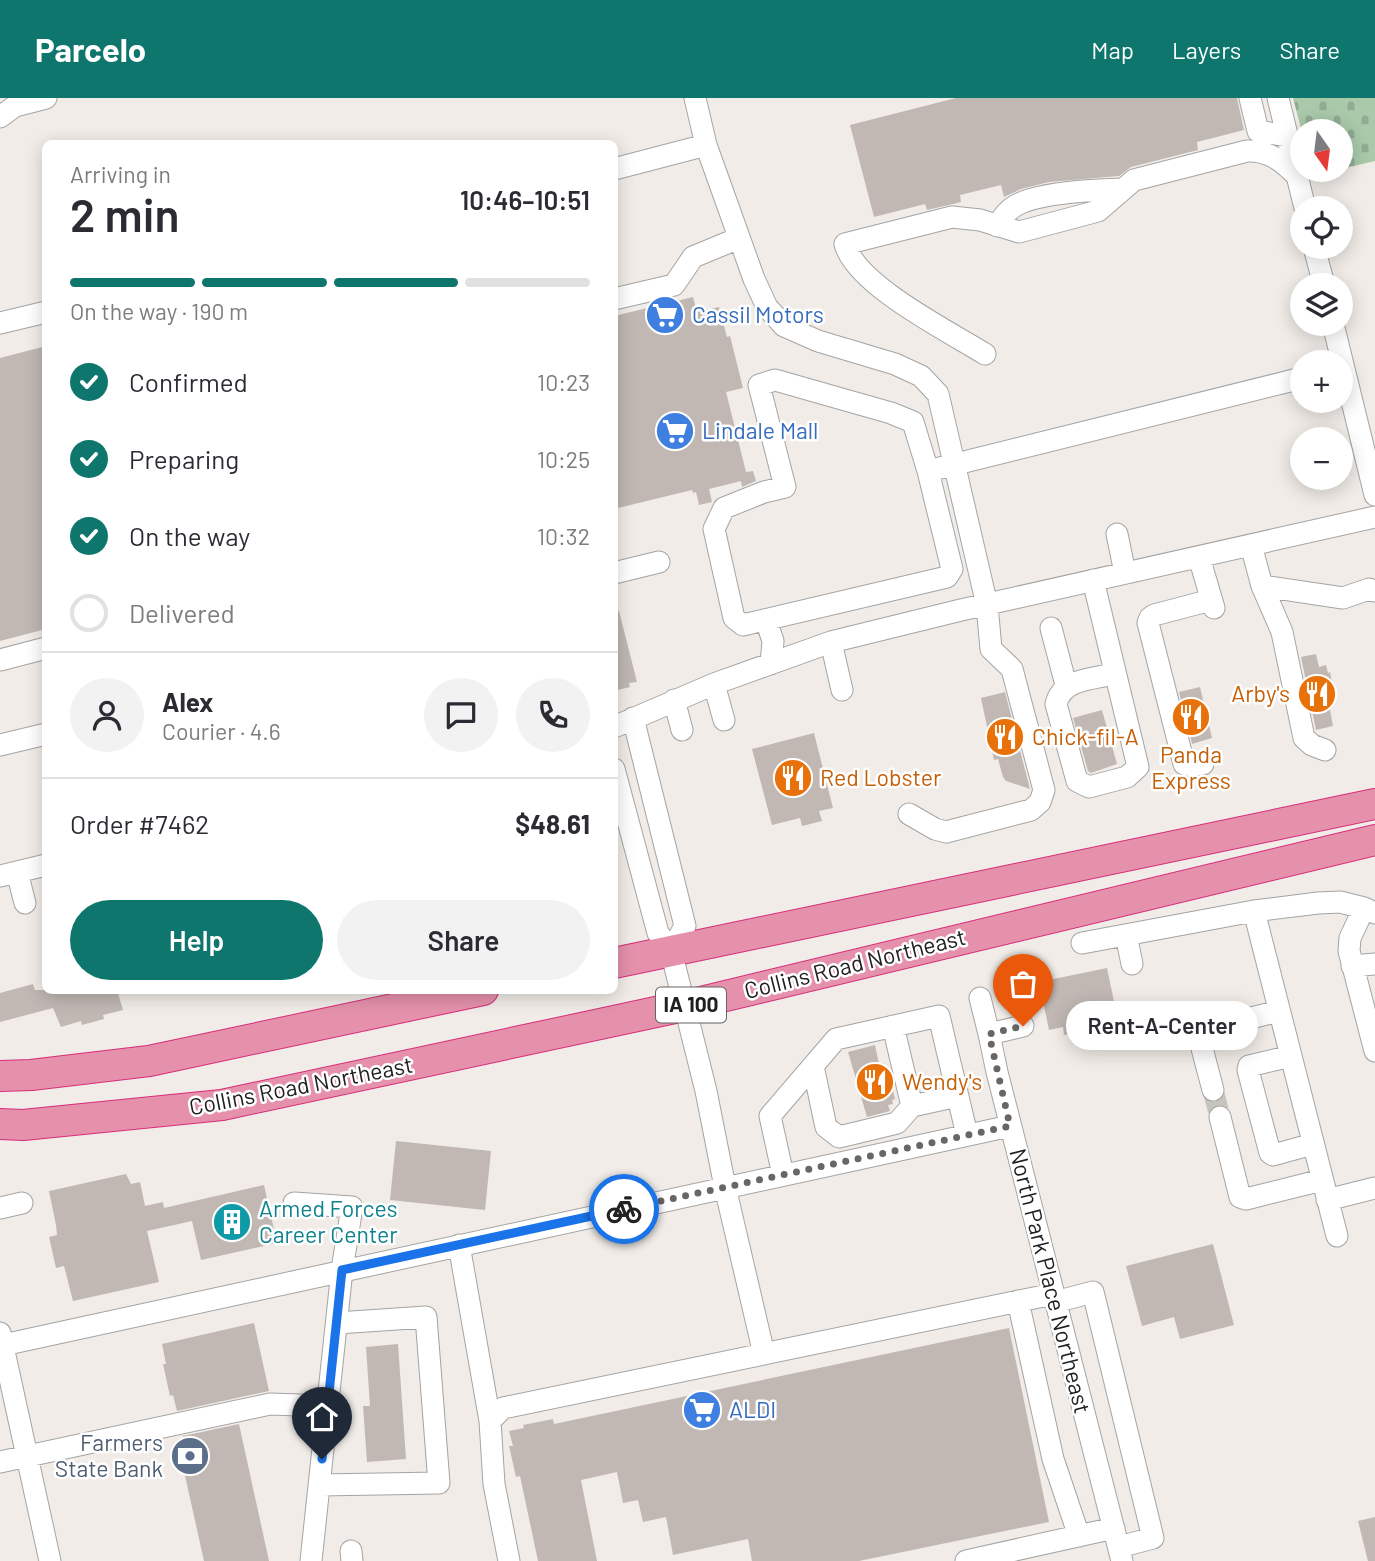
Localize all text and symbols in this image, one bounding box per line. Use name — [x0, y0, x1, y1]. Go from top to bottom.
text: Parcelo — [35, 29, 146, 69]
text: Map — [1091, 35, 1134, 64]
text: Layers — [1172, 35, 1241, 64]
text: Share — [1279, 35, 1340, 64]
north arrow — [1290, 119, 1353, 182]
map controls — [1290, 119, 1353, 490]
text: Arriving in — [70, 160, 171, 188]
text: 10:46–10:51 — [460, 184, 590, 215]
text: 2 min — [70, 186, 179, 241]
button: locate — [1290, 196, 1353, 259]
button: layers — [1290, 273, 1353, 336]
supermarket icon: Cassil Motors — [644, 294, 686, 336]
text: On the way · 190 m — [70, 297, 248, 325]
place label: Cassil Motors — [692, 300, 824, 328]
button: + — [1290, 350, 1353, 413]
icon: check — [70, 363, 108, 401]
text: Confirmed — [129, 366, 248, 397]
text: 10:23 — [537, 368, 590, 396]
supermarket icon: Lindale Mall — [654, 410, 696, 452]
place label: Lindale Mall — [702, 416, 818, 444]
button: − — [1290, 427, 1353, 490]
icon: check — [70, 440, 108, 478]
text: Preparing — [129, 443, 239, 474]
text: 10:25 — [537, 445, 590, 473]
icon: check — [70, 517, 108, 555]
text: On the way — [129, 520, 250, 551]
text: 10:32 — [537, 522, 590, 550]
text: Delivered — [129, 597, 235, 628]
restaurant icon: Arby's — [1296, 673, 1338, 715]
button: person — [70, 678, 144, 752]
button: chat — [424, 678, 498, 752]
button: phone — [516, 678, 590, 752]
place label: Arby's — [1231, 679, 1290, 707]
text: Alex — [162, 686, 213, 717]
restaurant icon: Panda Express — [1170, 696, 1212, 738]
restaurant icon: Chick-fil-A — [984, 716, 1026, 758]
text: Courier · 4.6 — [162, 717, 281, 745]
place label: Chick-fil-A — [1032, 722, 1139, 750]
place label: Panda Express — [1151, 740, 1231, 794]
restaurant icon: Red Lobster — [772, 757, 814, 799]
place label: Red Lobster — [820, 763, 942, 791]
text: Order #7462 — [70, 808, 209, 839]
text: $48.61 — [515, 808, 590, 839]
button: Help — [70, 900, 323, 980]
button: Share — [337, 900, 590, 980]
street label: Collins Road Northeast — [741, 922, 968, 1004]
pin — [993, 954, 1053, 1026]
icon: bag — [1004, 965, 1042, 1003]
road number: IA 100 — [656, 988, 726, 1023]
callout: Rent-A-Center — [1065, 1002, 1258, 1051]
text: Rent-A-Center — [1088, 1011, 1236, 1039]
street label: Collins Road Northeast — [187, 1050, 415, 1120]
restaurant icon: Wendy's — [854, 1061, 896, 1103]
place label: Wendy's — [902, 1067, 982, 1095]
street label: North Park Place Northeast — [1004, 1145, 1097, 1416]
courier — [589, 1174, 659, 1244]
icon: bike — [605, 1190, 643, 1228]
place label: Armed Forces Career Center — [259, 1194, 398, 1248]
building icon: Armed Forces Career Center — [211, 1201, 253, 1243]
pin — [292, 1387, 352, 1459]
supermarket icon: ALDI — [681, 1389, 723, 1431]
place label: ALDI — [729, 1395, 776, 1423]
icon: home — [303, 1398, 341, 1436]
place label: Farmers State Bank — [55, 1428, 163, 1482]
bank icon: Farmers State Bank — [169, 1435, 211, 1477]

